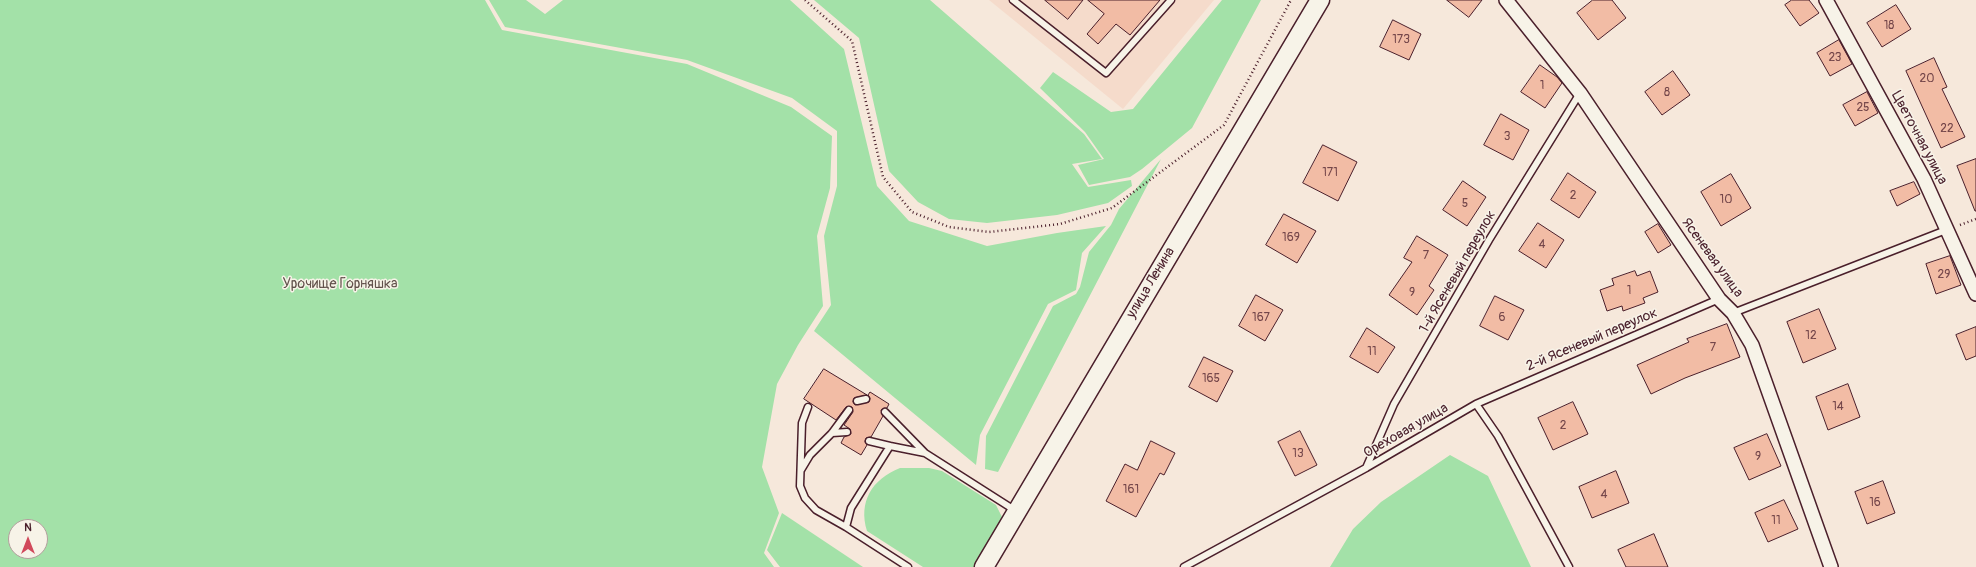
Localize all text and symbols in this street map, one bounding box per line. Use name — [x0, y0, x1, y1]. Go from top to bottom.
house number: 18 — [1884, 19, 1894, 33]
house number: 173 — [1392, 33, 1410, 47]
house number: 23 — [1828, 51, 1842, 65]
house number: 20 — [1920, 72, 1934, 86]
house number: 1 — [1540, 79, 1544, 93]
house number: 8 — [1664, 86, 1670, 100]
street label: Цветочная улица — [1887, 88, 1951, 188]
house number: 25 — [1856, 101, 1870, 115]
house number: 22 — [1940, 122, 1954, 136]
house number: 3 — [1504, 130, 1510, 144]
house number: 171 — [1322, 166, 1338, 180]
house number: 2 — [1570, 189, 1576, 203]
house number: 10 — [1720, 193, 1732, 207]
house number: 5 — [1462, 197, 1468, 211]
street label: 1-й Ясеневый переулок — [1416, 208, 1500, 336]
street label: Ясеневая улица — [1678, 215, 1746, 301]
house number: 169 — [1282, 231, 1300, 245]
house number: 4 — [1539, 238, 1545, 252]
street label: улица Ленина — [1123, 244, 1179, 322]
house number: 7 — [1423, 249, 1429, 263]
house number: 29 — [1938, 268, 1950, 282]
park label: Урочище Горняшка — [282, 276, 398, 292]
house number: 1 — [1627, 284, 1631, 298]
house number: 9 — [1409, 286, 1415, 300]
street label: 2-й Ясеневый переулок — [1524, 305, 1660, 375]
house number: 167 — [1252, 311, 1270, 325]
house number: 6 — [1499, 311, 1505, 325]
house number: 12 — [1805, 329, 1817, 343]
house number: 7 — [1710, 341, 1716, 355]
house number: 11 — [1367, 345, 1377, 359]
house number: 165 — [1202, 372, 1220, 386]
street label: Ореховая улица — [1361, 400, 1451, 462]
house number: 14 — [1832, 400, 1844, 414]
house number: 2 — [1560, 419, 1566, 433]
house number: 13 — [1292, 447, 1304, 461]
house number: 9 — [1755, 450, 1761, 464]
house number: 161 — [1123, 483, 1139, 497]
house number: 4 — [1601, 488, 1607, 502]
house number: 16 — [1869, 496, 1881, 510]
house number: 11 — [1771, 514, 1781, 528]
north arrow — [8, 519, 48, 559]
text: N — [24, 521, 32, 534]

